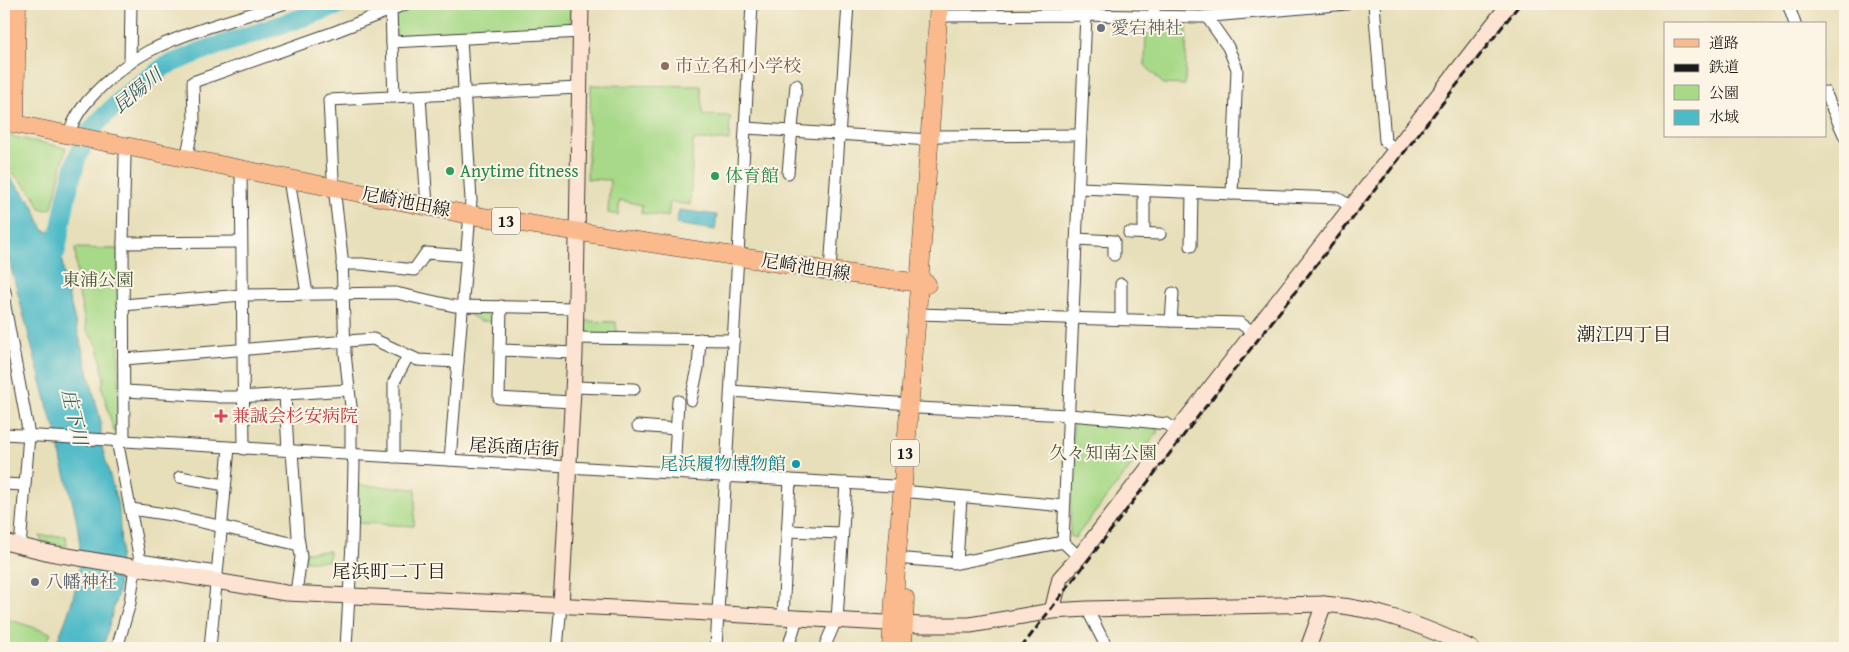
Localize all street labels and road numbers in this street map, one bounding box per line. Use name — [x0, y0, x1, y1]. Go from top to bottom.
street label: 尼崎池田線 — [359, 180, 453, 223]
road number: 13 — [492, 208, 520, 235]
street label: 尼崎池田線 — [760, 246, 853, 287]
street label: 尾浜商店街 — [468, 431, 560, 462]
road number: 13 — [891, 439, 919, 466]

